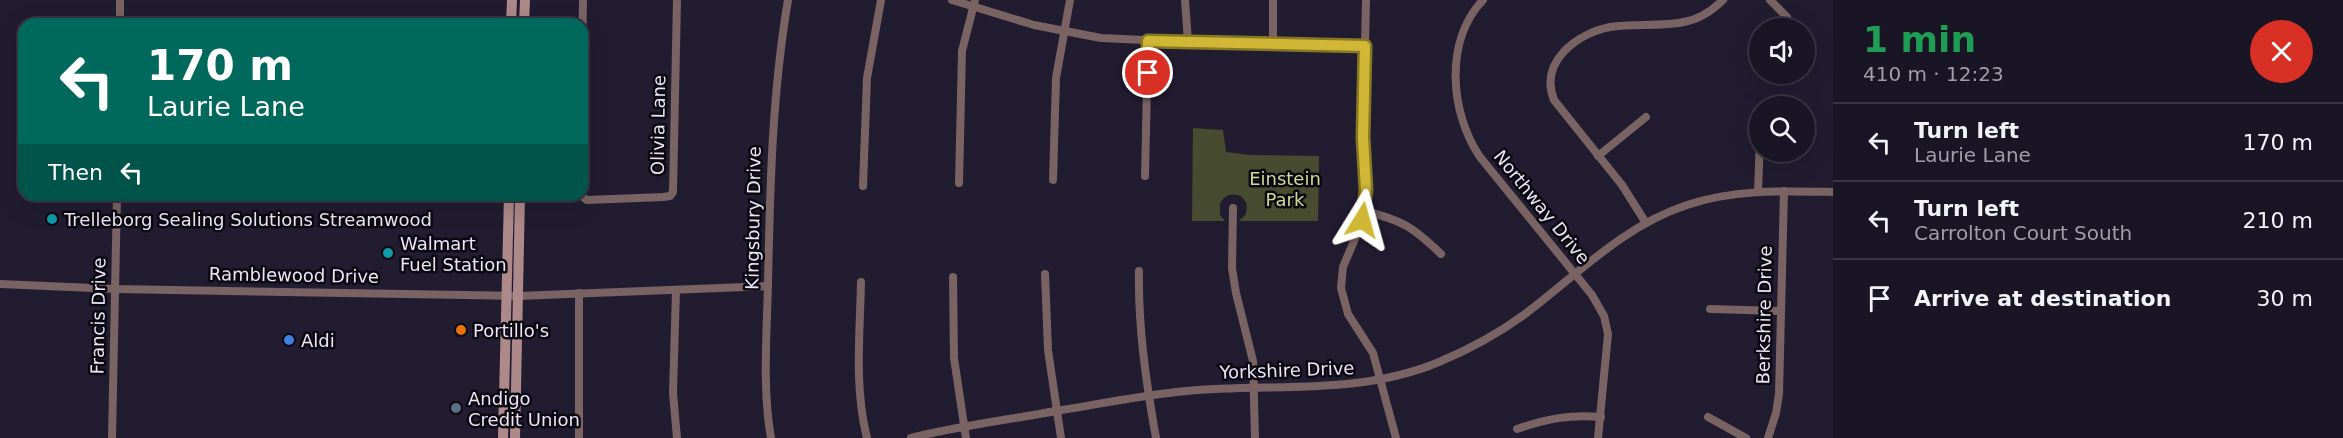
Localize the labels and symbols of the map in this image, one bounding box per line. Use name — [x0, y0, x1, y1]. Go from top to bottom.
pin — [1122, 47, 1173, 98]
street label: Olivia Lane — [647, 75, 669, 175]
street label: Kingsbury Drive — [741, 146, 765, 290]
street label: Northway Drive — [1490, 146, 1594, 268]
park label: Einstein Park — [1249, 168, 1321, 210]
position arrow — [1330, 188, 1394, 252]
place label: Trelleborg Sealing Solutions Streamwood — [63, 209, 432, 230]
marker: Trelleborg Sealing Solutions Streamwood — [45, 212, 59, 226]
place label: Walmart Fuel Station — [400, 233, 507, 275]
street label: Berkshire Drive — [1752, 245, 1776, 385]
marker: Walmart Fuel Station — [381, 246, 395, 260]
street label: Francis Drive — [86, 257, 110, 375]
street label: Ramblewood Drive — [209, 263, 379, 287]
place label: Portillo's — [473, 320, 549, 341]
marker: Portillo's — [454, 323, 468, 337]
place label: Aldi — [301, 330, 335, 351]
marker: Aldi — [282, 333, 296, 347]
street label: Yorkshire Drive — [1218, 357, 1355, 383]
place label: Andigo Credit Union — [468, 388, 580, 430]
marker: Andigo Credit Union — [449, 401, 463, 415]

